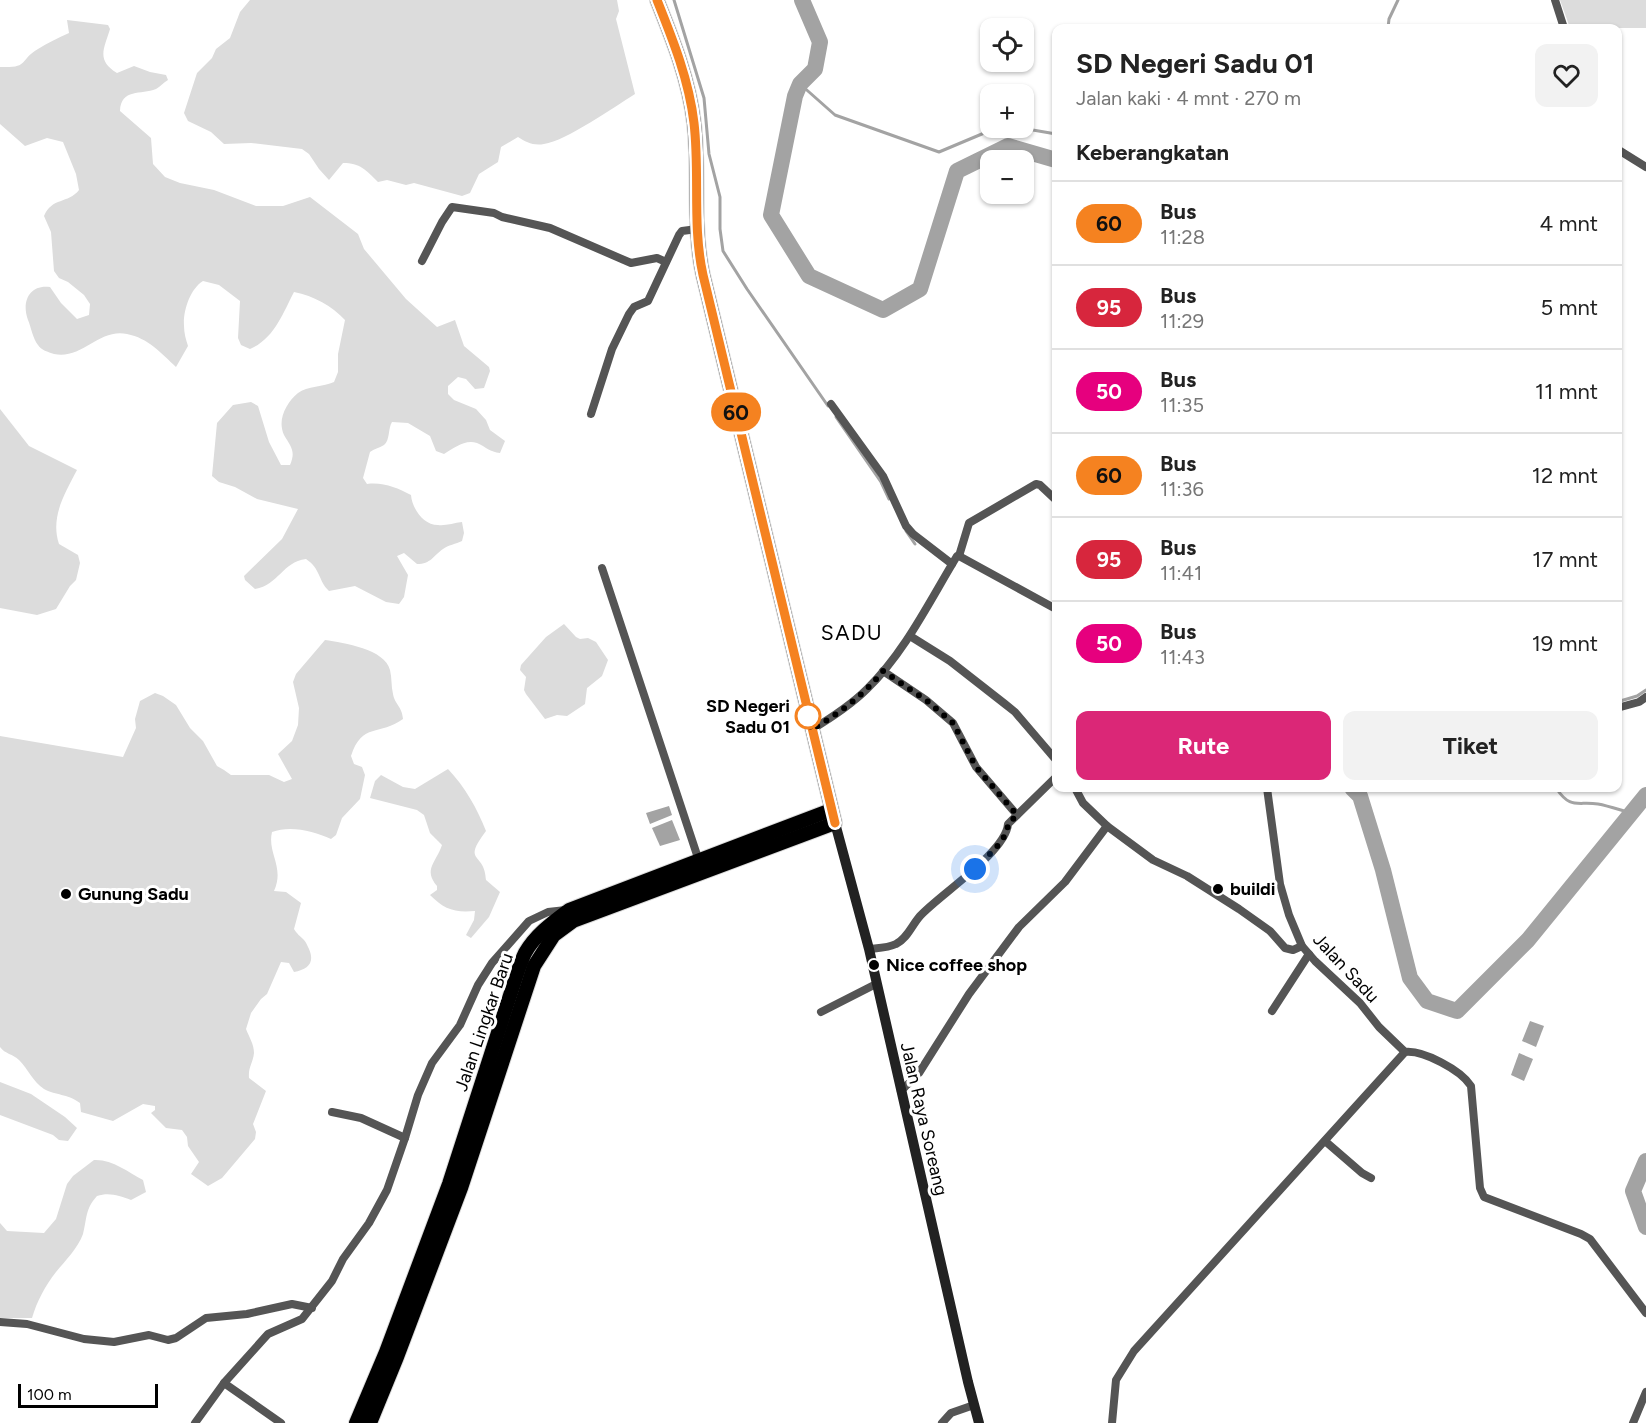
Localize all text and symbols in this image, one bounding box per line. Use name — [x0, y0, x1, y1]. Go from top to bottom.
map controls — [980, 18, 1034, 204]
button: locate — [980, 18, 1034, 72]
button: heart — [1535, 44, 1598, 107]
text: SD Negeri Sadu 01 — [1076, 46, 1314, 80]
button: + — [980, 84, 1034, 138]
text: Jalan kaki · 4 mnt · 270 m — [1076, 86, 1301, 110]
text: Keberangkatan — [1076, 139, 1229, 166]
button: − — [980, 150, 1034, 204]
text: Bus — [1160, 198, 1196, 225]
text: 4 mnt — [1540, 210, 1598, 237]
text: 60 — [1096, 211, 1122, 236]
text: 11:28 — [1160, 225, 1205, 249]
text: Bus — [1160, 282, 1196, 309]
text: 5 mnt — [1541, 294, 1598, 321]
text: 95 — [1097, 295, 1121, 320]
text: 11:29 — [1160, 309, 1204, 333]
text: Bus — [1160, 366, 1196, 393]
text: 11 mnt — [1535, 378, 1598, 405]
text: 50 — [1096, 379, 1122, 404]
line badge: 60 — [709, 392, 763, 432]
text: 11:35 — [1160, 393, 1204, 417]
text: 60 — [723, 400, 749, 425]
text: Bus — [1160, 450, 1196, 477]
text: 12 mnt — [1532, 462, 1598, 489]
text: 60 — [1096, 463, 1122, 488]
text: 11:36 — [1160, 477, 1204, 501]
text: Bus — [1160, 534, 1196, 561]
text: 17 mnt — [1532, 546, 1598, 573]
text: 95 — [1097, 547, 1121, 572]
text: 11:41 — [1160, 561, 1202, 585]
text: Bus — [1160, 618, 1196, 645]
district label: SADU — [821, 620, 883, 645]
text: 19 mnt — [1532, 630, 1598, 657]
text: 50 — [1096, 631, 1122, 656]
text: 11:43 — [1160, 645, 1205, 669]
place label: SD Negeri Sadu 01 — [706, 695, 790, 738]
marker: SD Negeri Sadu 01 — [795, 703, 821, 729]
button: Rute — [1076, 711, 1331, 780]
button: Tiket — [1343, 711, 1598, 780]
your location — [960, 854, 990, 884]
place label: buildi — [1230, 878, 1276, 900]
marker: buildi — [1211, 882, 1225, 896]
place label: Gunung Sadu — [78, 883, 189, 905]
marker: Gunung Sadu — [59, 887, 73, 901]
street label: Jalan Sadu — [1308, 929, 1384, 1007]
street label: Jalan Lingkar Baru — [450, 950, 518, 1094]
place label: Nice coffee shop — [886, 954, 1027, 976]
marker: Nice coffee shop — [867, 958, 881, 972]
street label: Jalan Raya Soreang — [896, 1040, 952, 1198]
scale bar — [18, 1381, 158, 1408]
text: 100 m — [27, 1385, 72, 1404]

